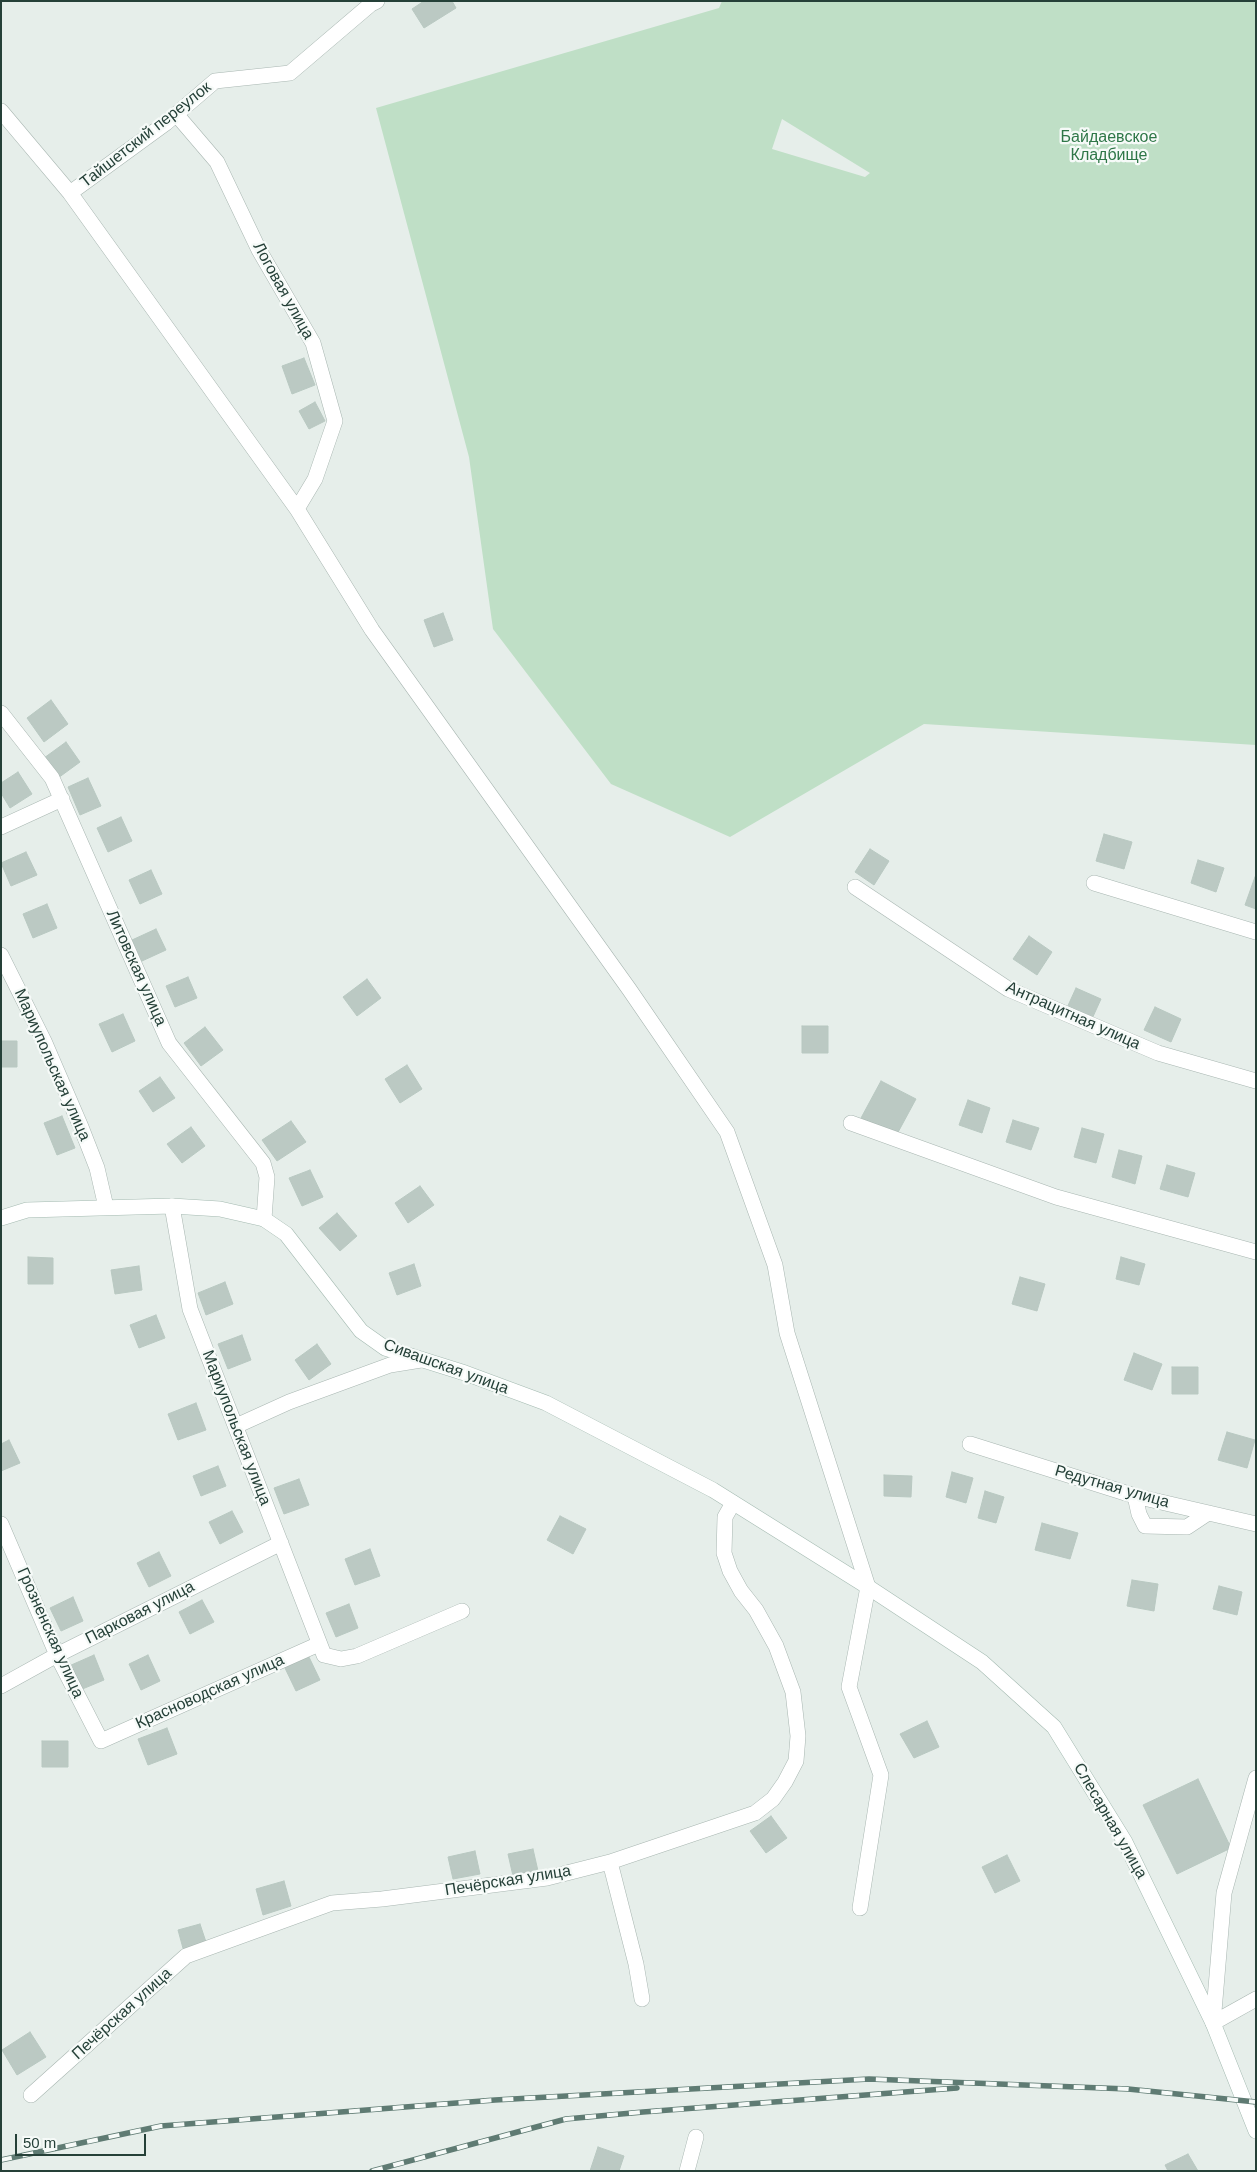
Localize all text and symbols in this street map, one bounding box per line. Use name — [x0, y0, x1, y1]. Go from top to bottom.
street label: Тайшетский переулок — [77, 78, 215, 192]
park label: Байдаевское Кладбище — [1061, 128, 1157, 166]
street label: Логовая улица — [248, 239, 318, 343]
street label: Литовская улица — [102, 907, 170, 1029]
street label: Антрацитная улица — [1003, 978, 1143, 1054]
street label: Мариупольская улица — [10, 986, 94, 1144]
street label: Сивашская улица — [381, 1335, 511, 1399]
street label: Мариупольская улица — [198, 1348, 274, 1508]
street label: Редутная улица — [1053, 1462, 1171, 1512]
street label: Грозненская улица — [13, 1565, 87, 1701]
street label: Парковая улица — [82, 1577, 198, 1649]
street label: Красноводская улица — [133, 1651, 287, 1733]
street label: Слесарная улица — [1069, 1760, 1151, 1882]
street label: Печёрская улица — [444, 1862, 572, 1900]
street label: Печёрская улица — [68, 1964, 176, 2064]
scale bar — [18, 2124, 149, 2156]
text: 50 m — [23, 2134, 56, 2151]

